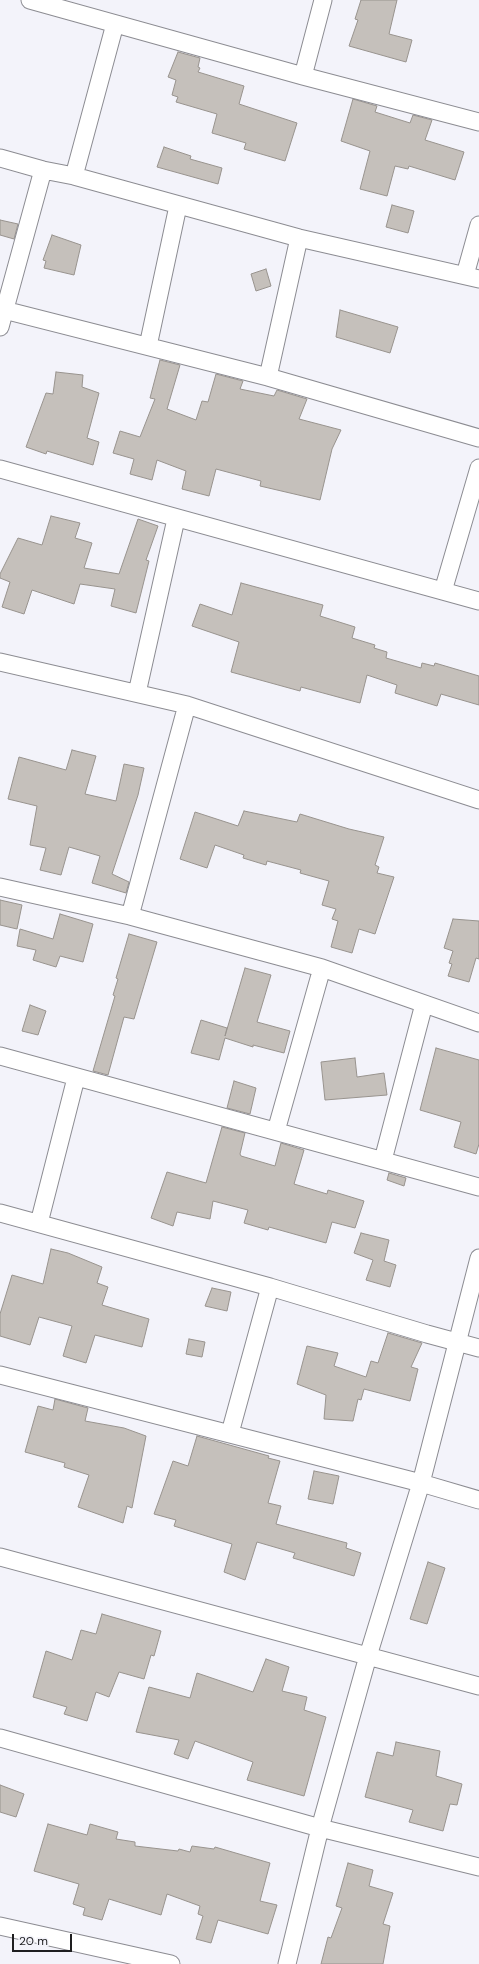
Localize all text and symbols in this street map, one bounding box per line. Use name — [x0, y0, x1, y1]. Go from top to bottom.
scale bar — [14, 1926, 74, 1952]
text: 20 m — [19, 1933, 48, 1949]

